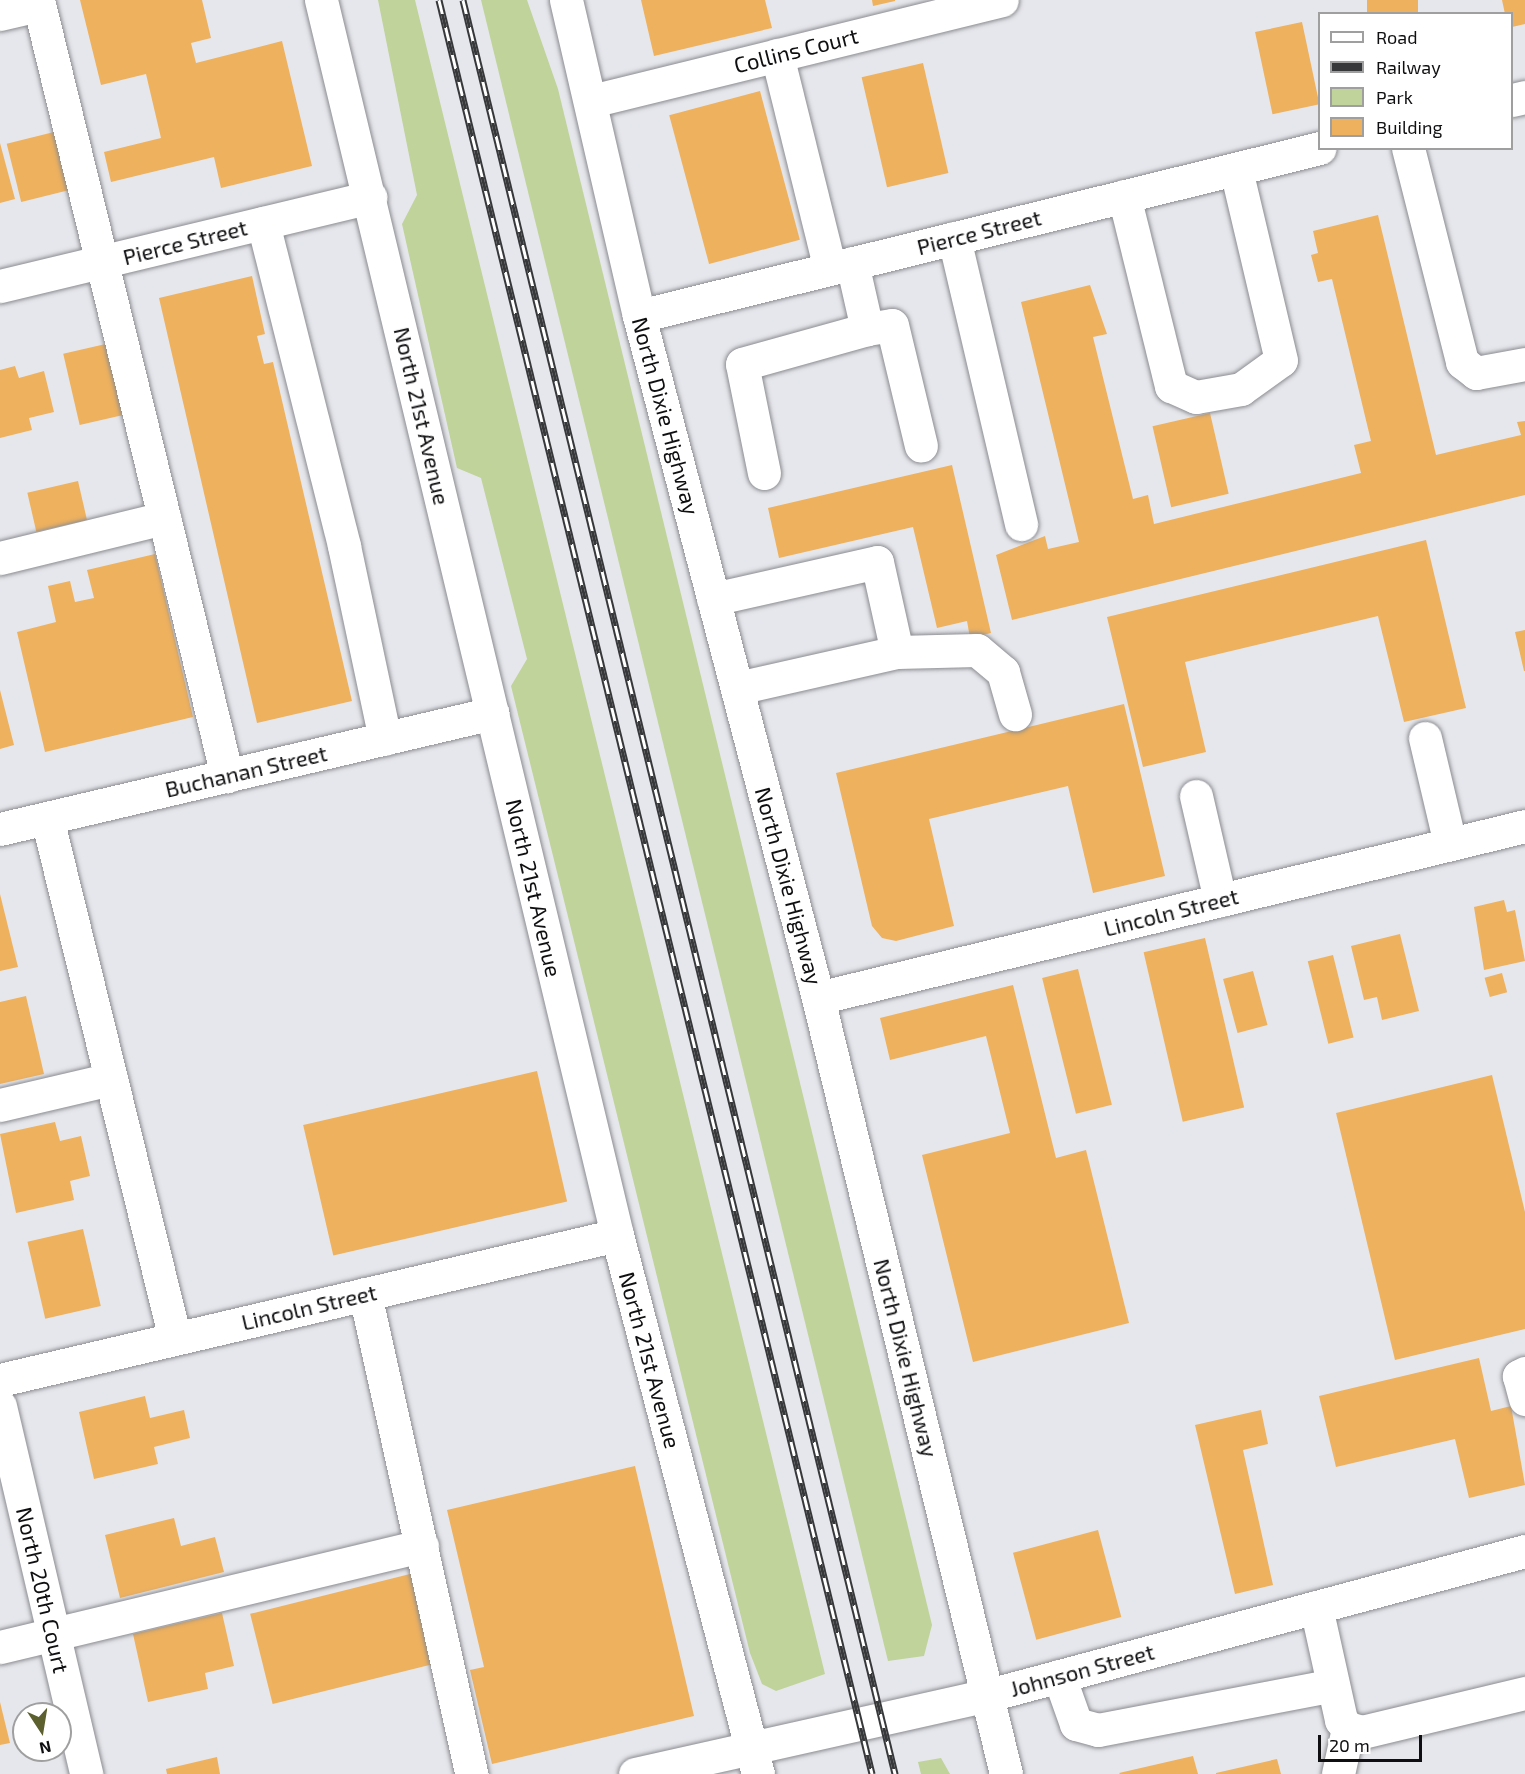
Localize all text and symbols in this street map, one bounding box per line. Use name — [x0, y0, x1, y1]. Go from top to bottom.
legend — [1318, 12, 1513, 150]
street label: Collins Court — [731, 22, 861, 78]
text: Road — [1376, 26, 1417, 48]
text: Railway — [1376, 56, 1441, 78]
text: Park — [1376, 86, 1413, 108]
text: Building — [1376, 116, 1443, 138]
street label: Pierce Street — [914, 204, 1044, 260]
street label: Pierce Street — [120, 214, 250, 270]
street label: North Dixie Highway — [627, 314, 705, 518]
street label: North 21st Avenue — [389, 324, 455, 508]
street label: Buchanan Street — [162, 740, 330, 802]
street label: North Dixie Highway — [750, 784, 828, 988]
street label: North 21st Avenue — [501, 796, 567, 980]
street label: Lincoln Street — [1101, 883, 1241, 941]
street label: North Dixie Highway — [869, 1256, 943, 1460]
street label: North 21st Avenue — [614, 1269, 686, 1451]
street label: Lincoln Street — [239, 1279, 379, 1335]
street label: North 20th Court — [11, 1505, 75, 1675]
street label: Johnson Street — [1007, 1638, 1157, 1702]
north arrow — [12, 1702, 72, 1762]
scale bar — [1321, 1723, 1424, 1761]
text: 20 m — [1329, 1734, 1370, 1756]
text: N — [38, 1738, 53, 1759]

